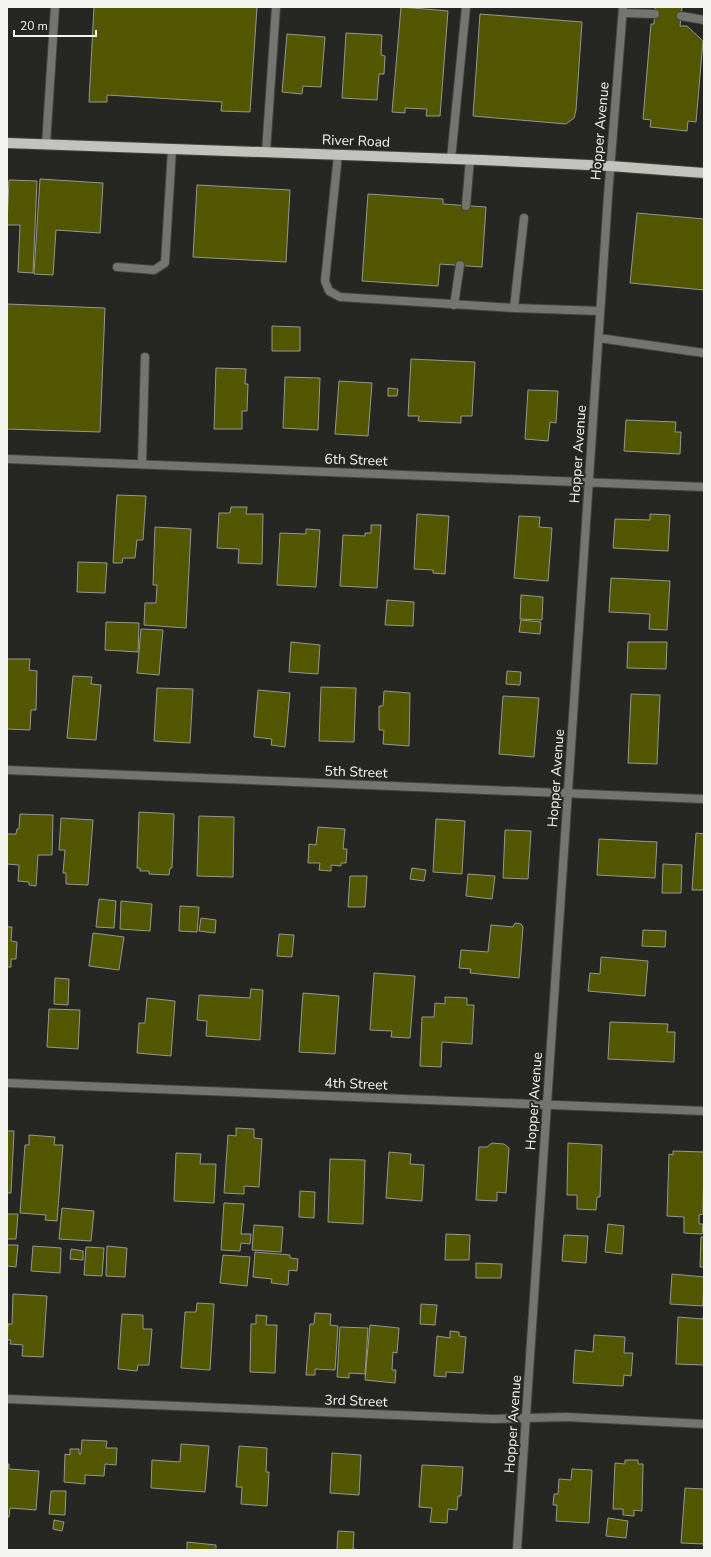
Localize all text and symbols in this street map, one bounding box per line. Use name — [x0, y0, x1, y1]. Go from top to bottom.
scale bar — [14, 12, 96, 38]
text: 20 m — [20, 18, 48, 34]
street label: Hopper Avenue — [586, 81, 614, 181]
street label: River Road — [322, 130, 390, 152]
street label: Hopper Avenue — [565, 404, 591, 504]
street label: 6th Street — [324, 449, 388, 471]
street label: Hopper Avenue — [543, 728, 569, 828]
street label: 5th Street — [324, 761, 388, 783]
street label: Hopper Avenue — [521, 1051, 547, 1151]
street label: 4th Street — [324, 1073, 388, 1095]
street label: Hopper Avenue — [500, 1374, 526, 1474]
street label: 3rd Street — [324, 1390, 388, 1412]

